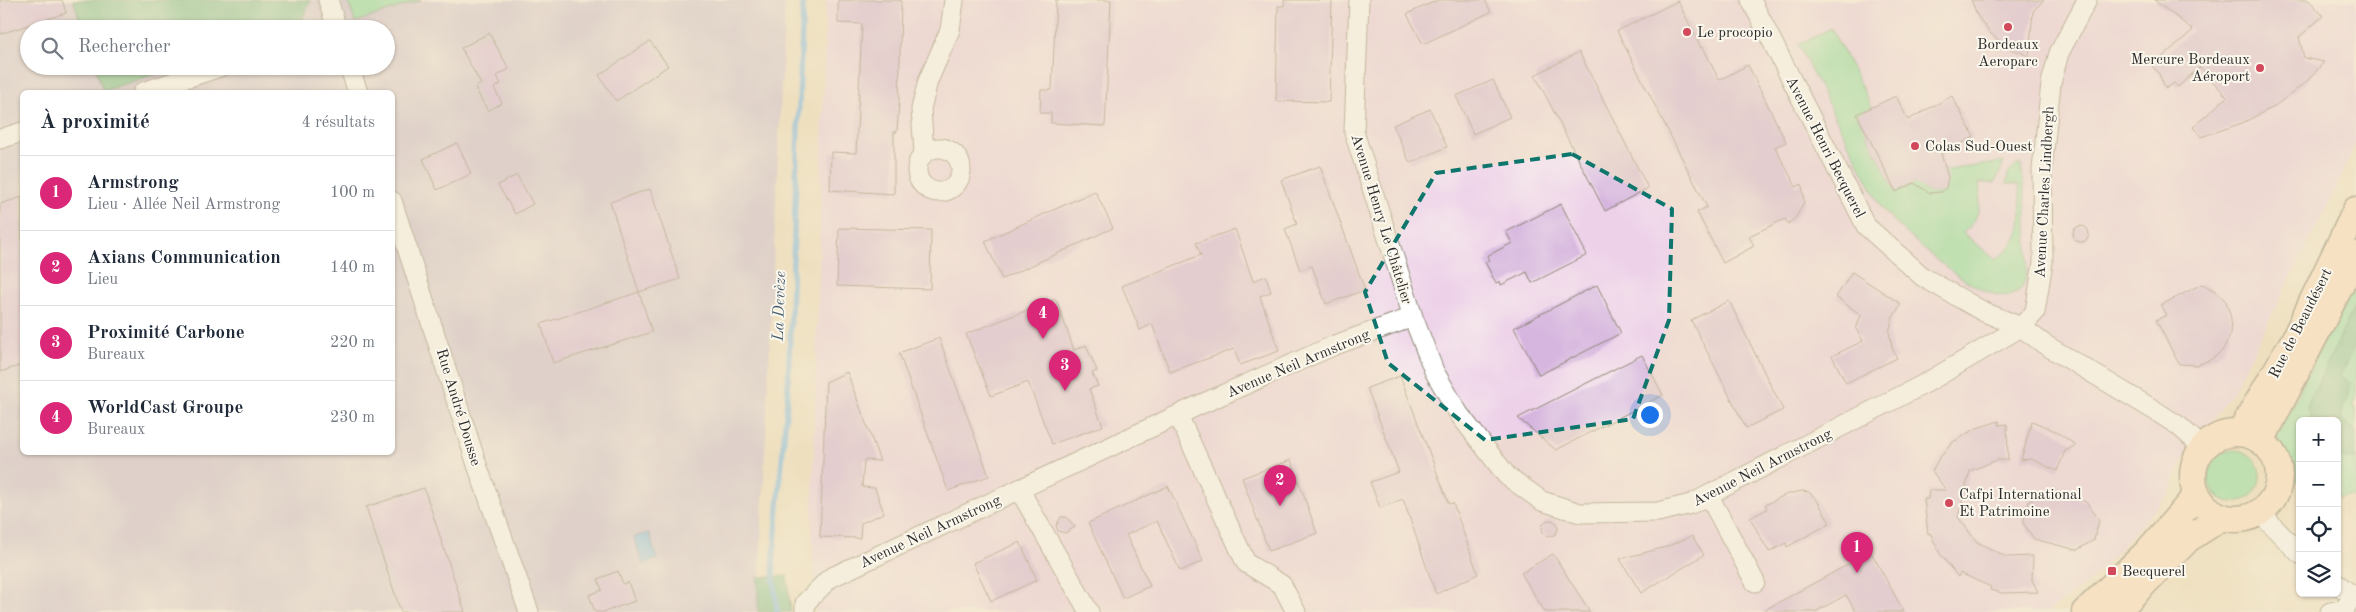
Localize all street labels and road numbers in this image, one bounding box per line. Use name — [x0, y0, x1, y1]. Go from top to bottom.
street label: Avenue Henri Becquerel — [1782, 75, 1867, 221]
street label: Avenue Charles Lindbergh — [2033, 106, 2057, 279]
street label: Avenue Henry Le Châtelier — [1348, 133, 1414, 306]
street label: Rue de Beaudésert — [2267, 266, 2335, 381]
street label: Avenue Neil Armstrong — [1225, 327, 1372, 401]
street label: Rue André Dousse — [433, 347, 483, 468]
street label: Avenue Neil Armstrong — [1691, 427, 1835, 510]
street label: Avenue Neil Armstrong — [858, 493, 1003, 572]

